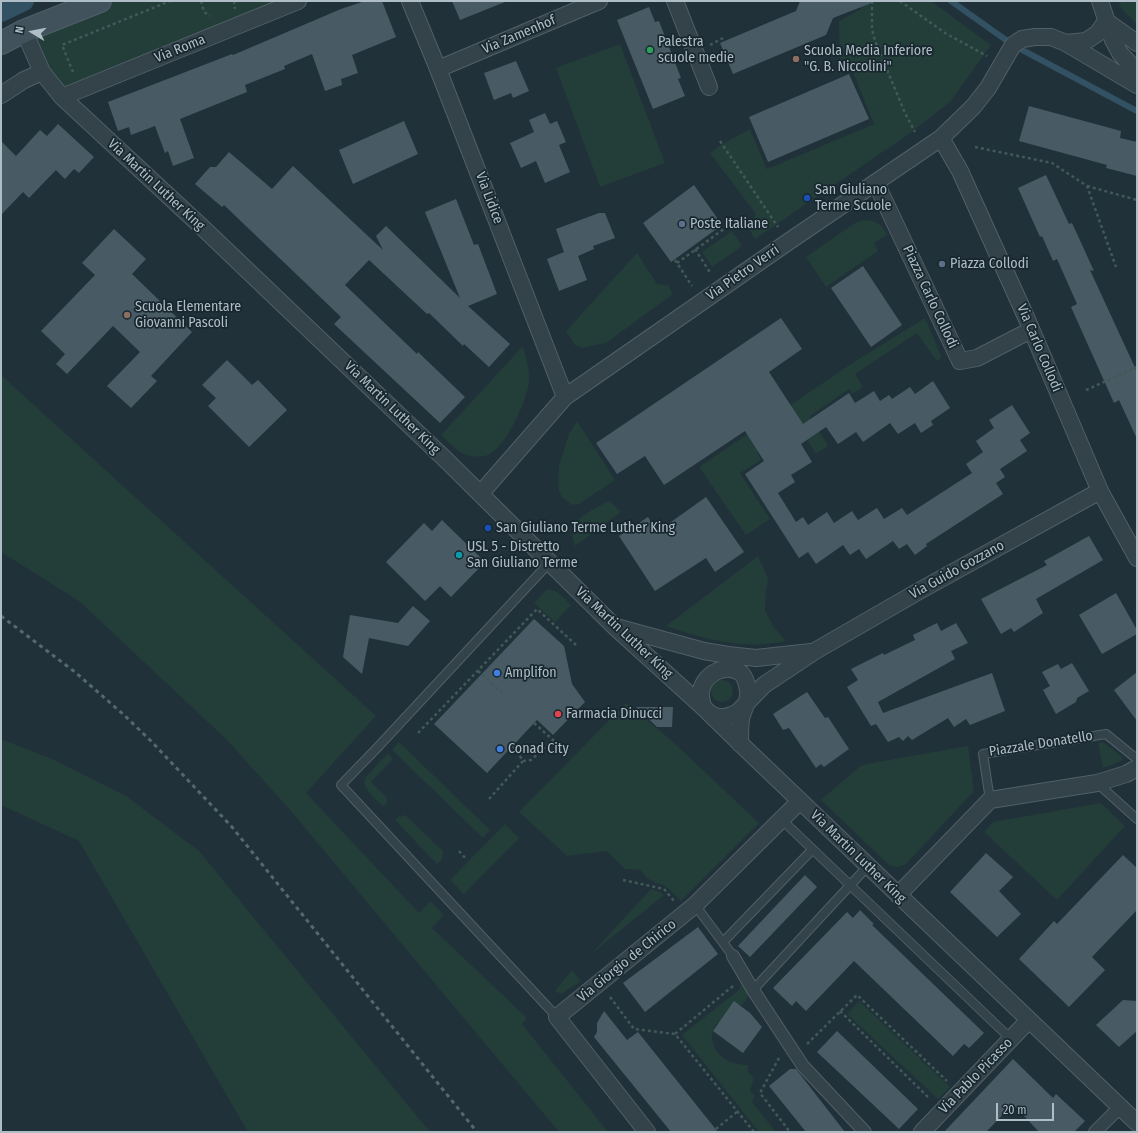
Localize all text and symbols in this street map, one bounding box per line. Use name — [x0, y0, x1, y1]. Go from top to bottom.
north arrow — [12, 12, 52, 52]
street label: Via Zamenhof — [480, 12, 558, 58]
text: N — [13, 25, 27, 34]
street label: Via Roma — [152, 31, 208, 67]
place label: Palestra scuole medie — [658, 34, 734, 66]
place label: Scuola Media Inferiore "G. B. Niccolini" — [804, 43, 933, 76]
marker: Palestra scuole medie — [645, 45, 655, 55]
marker: Scuola Media Inferiore "G. B. Niccolini" — [791, 54, 801, 64]
street label: Via Martin Luther King — [104, 136, 208, 234]
street label: Via Lidice — [471, 170, 507, 226]
place label: San Giuliano Terme Scuole — [815, 182, 892, 214]
marker: San Giuliano Terme Scuole — [802, 193, 812, 203]
place label: Poste Italiane — [690, 216, 768, 232]
marker: Poste Italiane — [677, 219, 687, 229]
street label: Via Pietro Verri — [703, 242, 783, 304]
street label: Piazza Carlo Collodi — [899, 243, 961, 351]
place label: Piazza Collodi — [950, 256, 1029, 272]
marker: Piazza Collodi — [937, 259, 947, 269]
place label: Scuola Elementare Giovanni Pascoli — [135, 299, 241, 332]
street label: Via Carlo Collodi — [1013, 302, 1065, 394]
marker: Scuola Elementare Giovanni Pascoli — [122, 310, 132, 320]
street label: Via Martin Luther King — [341, 358, 443, 458]
place label: San Giuliano Terme Luther King — [496, 520, 675, 536]
marker: San Giuliano Terme Luther King — [483, 523, 493, 533]
street label: Via Guido Gozzano — [907, 537, 1007, 603]
place label: USL 5 - Distretto San Giuliano Terme — [467, 539, 578, 572]
marker: USL 5 - Distretto San Giuliano Terme — [454, 550, 464, 560]
street label: Via Martin Luther King — [572, 584, 676, 682]
place label: Amplifon — [505, 665, 557, 681]
marker: Amplifon — [492, 668, 502, 678]
place label: Farmacia Dinucci — [566, 706, 662, 722]
marker: Farmacia Dinucci — [553, 709, 563, 719]
street label: Piazzale Donatello — [988, 728, 1094, 760]
place label: Conad City — [508, 741, 569, 757]
marker: Conad City — [495, 744, 505, 754]
street label: Via Martin Luther King — [807, 807, 909, 907]
street label: Via Giorgio de Chirico — [574, 916, 680, 1006]
street label: Via Pablo Picasso — [936, 1035, 1016, 1117]
scale bar — [998, 1095, 1056, 1121]
text: 20 m — [1003, 1103, 1027, 1117]

